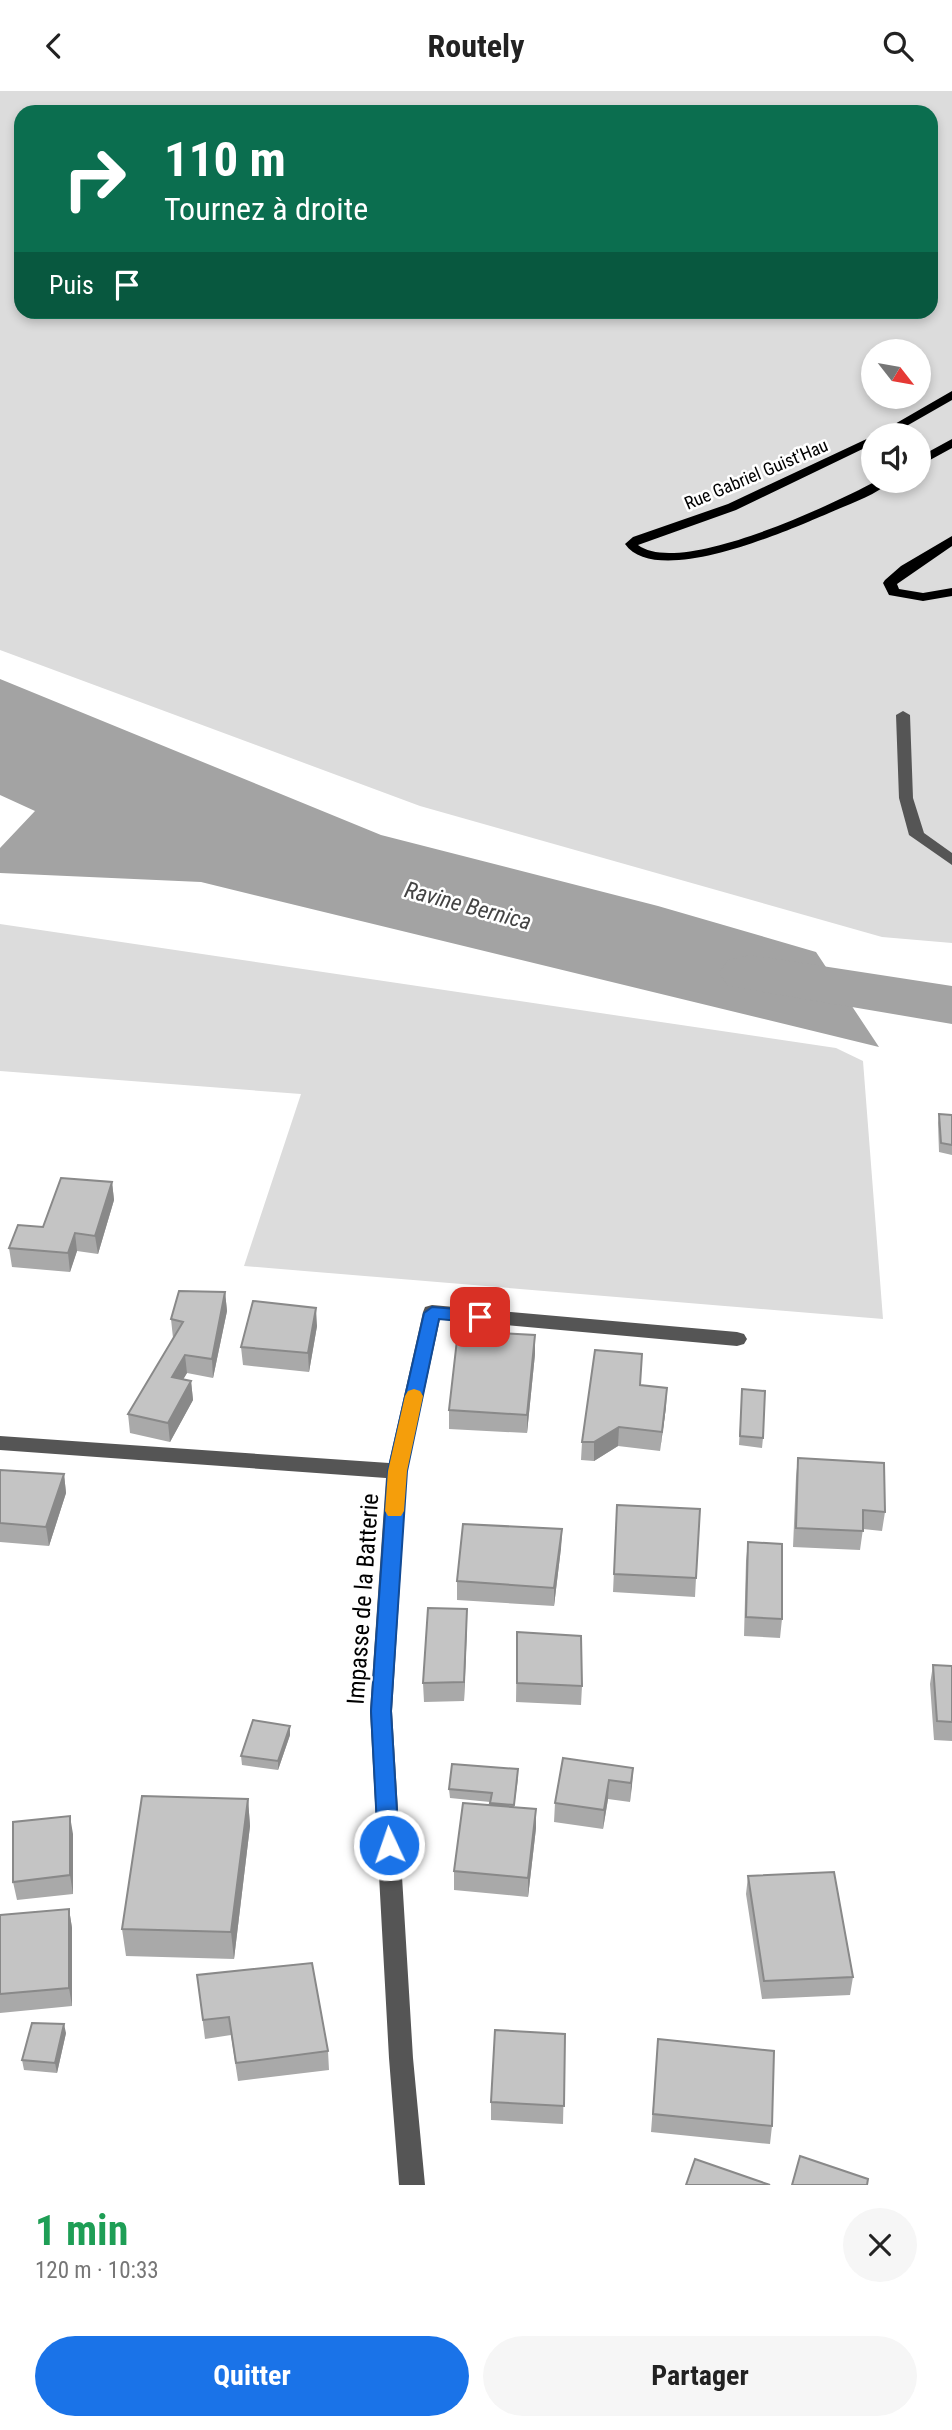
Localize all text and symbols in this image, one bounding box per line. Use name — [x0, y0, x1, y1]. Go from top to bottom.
icon: back — [35, 27, 73, 65]
text: Routely — [428, 27, 524, 65]
icon: search — [879, 27, 917, 65]
text: 110 m — [164, 131, 286, 188]
icon: right — [49, 133, 140, 224]
text: Tournez à droite — [164, 190, 368, 228]
icon: arrive — [108, 266, 146, 304]
text: Puis — [49, 270, 94, 300]
north arrow — [861, 339, 931, 409]
map controls — [861, 339, 931, 493]
button: sound — [861, 423, 931, 493]
street label: Rue Gabriel Guist'Hau — [681, 434, 831, 514]
water label: Ravine Bernica — [402, 876, 534, 936]
pin — [450, 1287, 510, 1347]
icon: arrive — [461, 1298, 499, 1336]
street label: Impasse de la Batterie — [342, 1493, 384, 1705]
position arrow — [352, 1808, 426, 1882]
text: 1 min — [35, 2206, 128, 2255]
button: close — [843, 2208, 917, 2282]
text: 120 m · 10:33 — [35, 2257, 159, 2284]
button: Quitter — [35, 2336, 469, 2416]
button: Partager — [483, 2336, 917, 2416]

